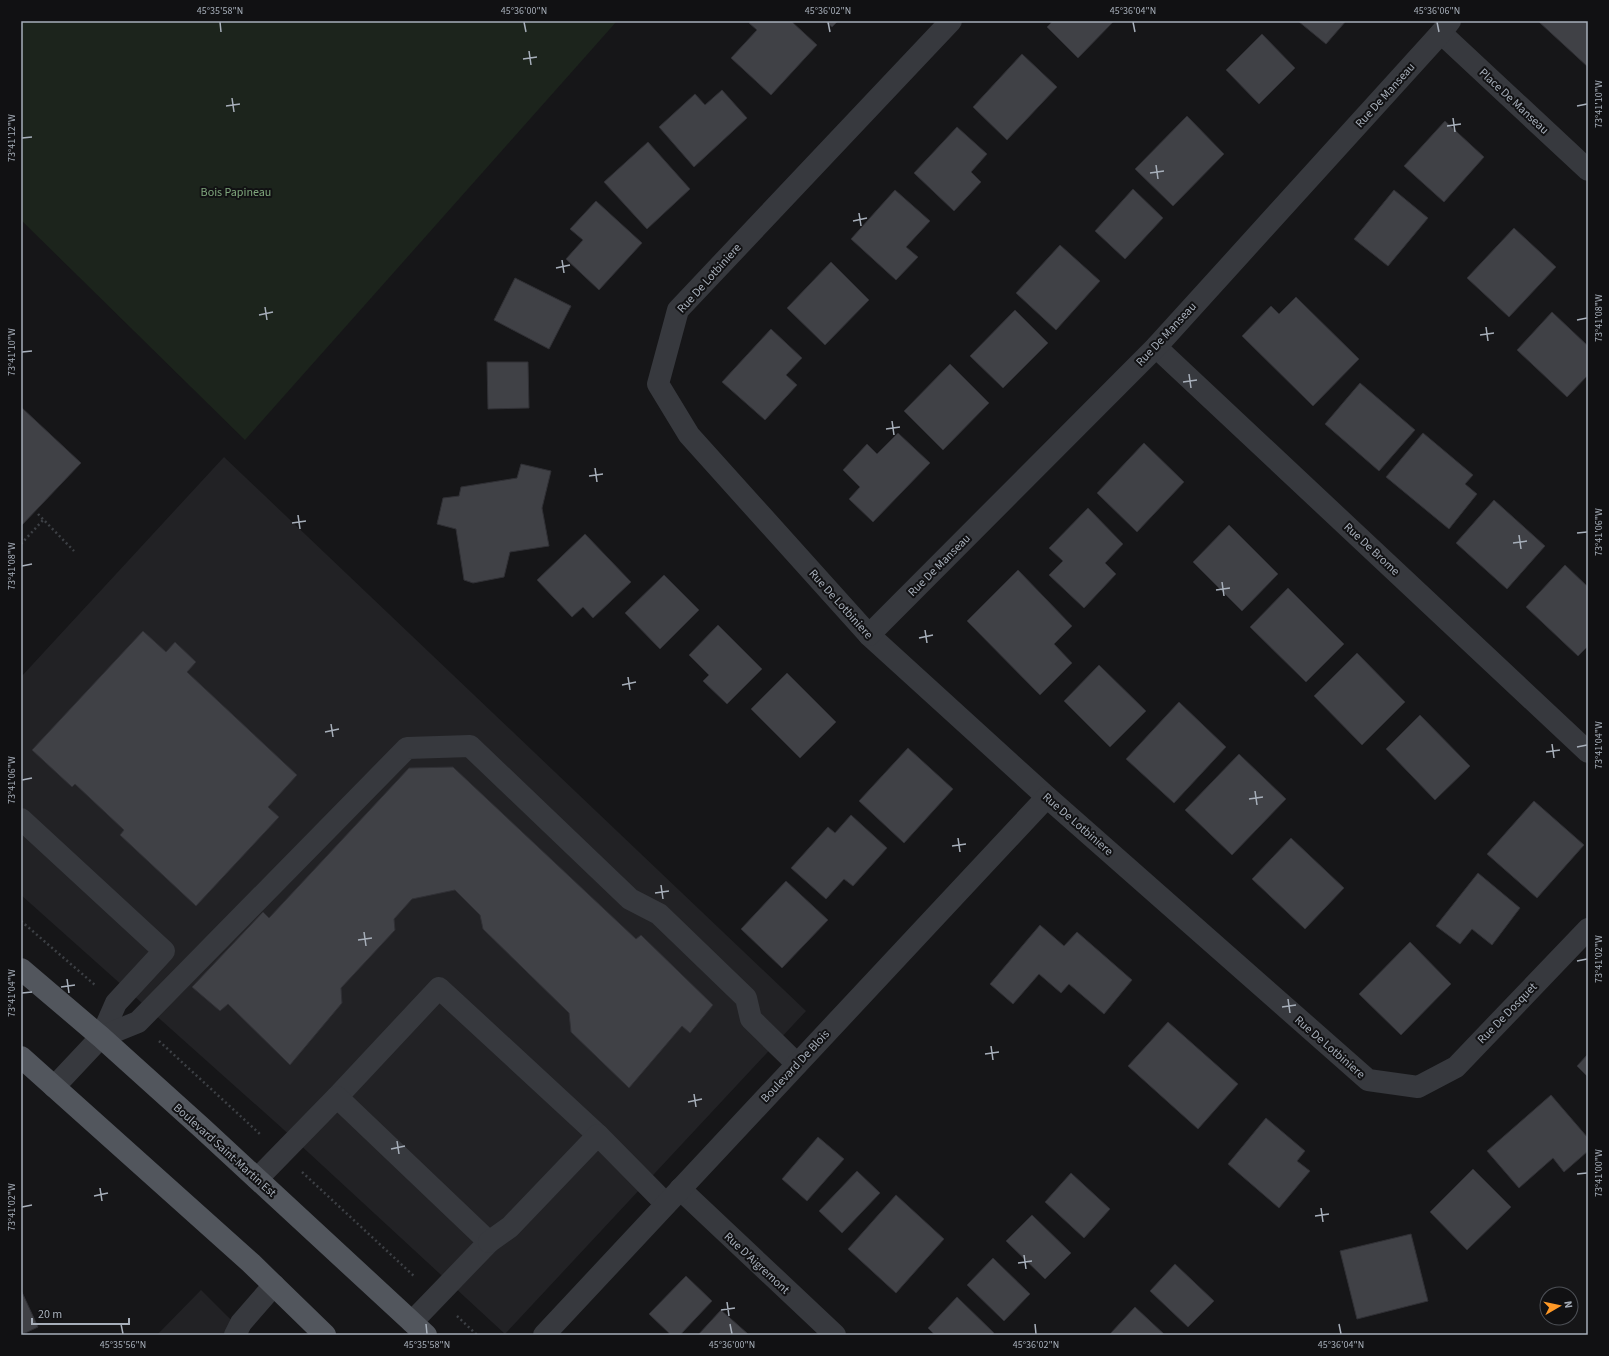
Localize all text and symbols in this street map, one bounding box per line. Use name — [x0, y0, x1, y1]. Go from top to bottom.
text: 45°35'58"N — [197, 4, 243, 18]
text: 45°36'00"N — [501, 4, 547, 18]
text: 45°36'02"N — [805, 4, 851, 18]
text: 45°36'04"N — [1110, 4, 1156, 18]
text: 45°36'06"N — [1414, 4, 1460, 18]
street label: Rue De Manseau — [1352, 59, 1419, 132]
street label: Place De Manseau — [1475, 64, 1552, 138]
text: 73°41'10"W — [1592, 80, 1606, 128]
text: 73°41'12"W — [5, 114, 19, 162]
park label: Bois Papineau — [201, 184, 271, 201]
street label: Rue De Lotbiniere — [673, 240, 745, 317]
text: 73°41'08"W — [1592, 294, 1606, 342]
street label: Rue De Manseau — [1132, 298, 1201, 370]
text: 73°41'10"W — [5, 328, 19, 376]
text: 73°41'06"W — [1592, 508, 1606, 556]
street label: Rue De Brome — [1340, 519, 1403, 580]
street label: Rue De Manseau — [904, 530, 974, 600]
text: 73°41'08"W — [5, 542, 19, 590]
street label: Rue De Lotbiniere — [805, 566, 877, 643]
text: 73°41'04"W — [1592, 721, 1606, 769]
text: 73°41'06"W — [5, 756, 19, 804]
street label: Rue De Lotbiniere — [1039, 789, 1117, 860]
text: 73°41'02"W — [1592, 935, 1606, 983]
text: 73°41'04"W — [5, 969, 19, 1017]
street label: Rue De Dosquet — [1474, 979, 1541, 1048]
street label: Rue De Lotbiniere — [1291, 1012, 1369, 1083]
street label: Boulevard De Blois — [757, 1026, 834, 1107]
street label: Boulevard Saint-Martin Est — [169, 1099, 280, 1201]
text: 73°41'00"W — [1592, 1149, 1606, 1197]
text: 73°41'02"W — [5, 1183, 19, 1231]
street label: Rue D'Aigremont — [720, 1228, 793, 1298]
north arrow — [1539, 1286, 1579, 1326]
scale bar — [32, 1300, 129, 1326]
text: N — [1560, 1300, 1576, 1309]
text: 20 m — [38, 1306, 62, 1323]
text: 45°35'56"N — [100, 1338, 146, 1352]
text: 45°35'58"N — [404, 1338, 450, 1352]
text: 45°36'00"N — [709, 1338, 755, 1352]
text: 45°36'02"N — [1013, 1338, 1059, 1352]
text: 45°36'04"N — [1318, 1338, 1364, 1352]

